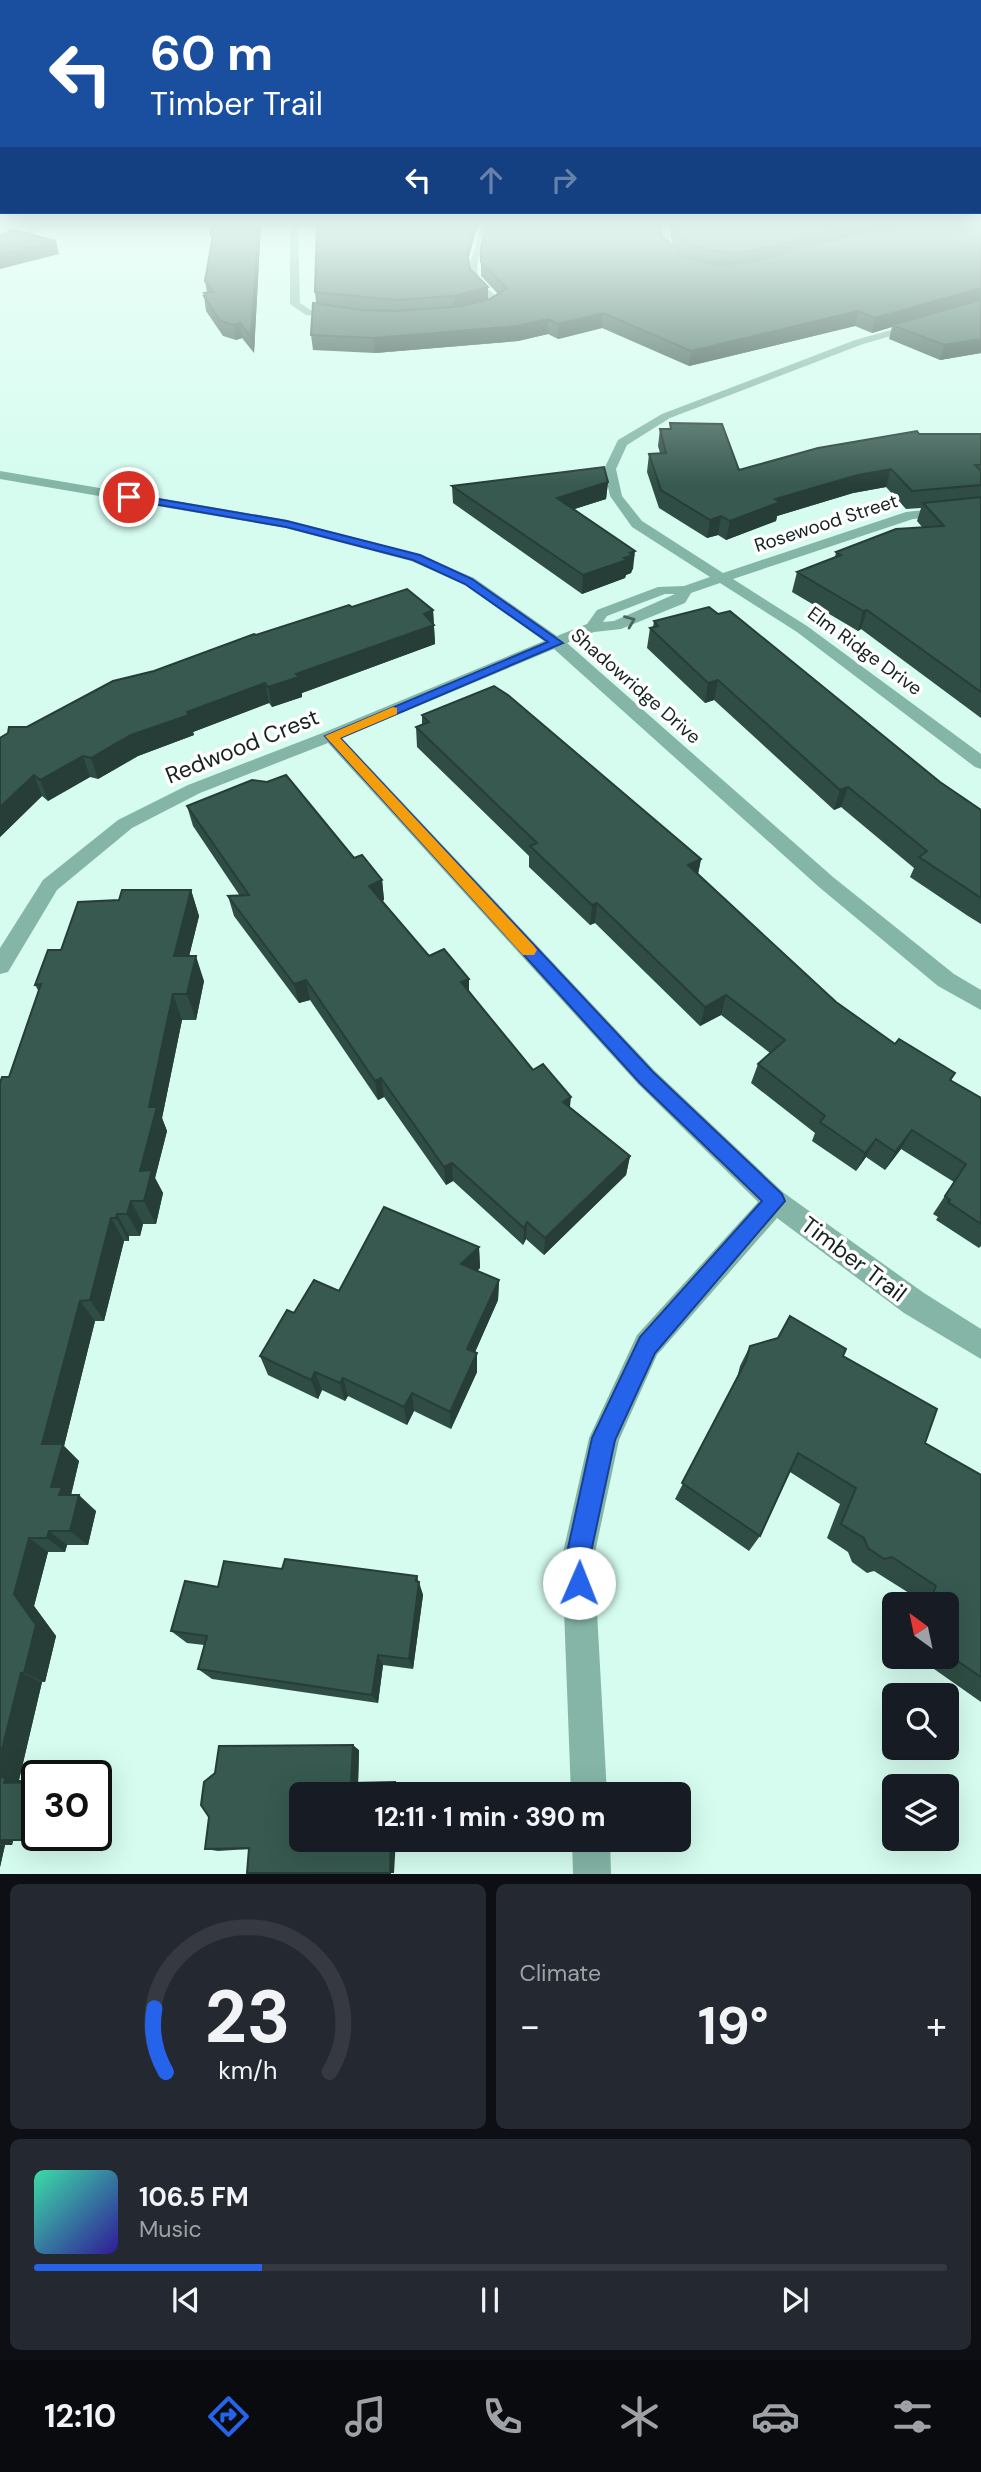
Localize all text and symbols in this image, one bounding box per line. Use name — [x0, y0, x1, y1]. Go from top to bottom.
text: 60 m — [150, 21, 273, 85]
icon: left — [35, 28, 126, 119]
text: Timber Trail — [150, 83, 323, 125]
icon: left — [399, 161, 437, 199]
icon: ahead — [472, 161, 510, 199]
icon: right — [545, 161, 583, 199]
pin — [99, 467, 159, 527]
icon: arrive — [110, 478, 148, 516]
street label: Rosewood Street — [751, 488, 901, 558]
street label: Elm Ridge Drive — [803, 601, 927, 701]
one-way arrow — [623, 615, 635, 629]
street label: Shadowridge Drive — [566, 623, 706, 749]
street label: Redwood Crest — [161, 702, 323, 790]
street label: Timber Trail — [795, 1210, 913, 1308]
position arrow — [542, 1546, 616, 1620]
north arrow — [882, 1592, 959, 1670]
map controls — [882, 1592, 959, 1851]
button: search — [882, 1683, 959, 1760]
speed limit sign: 30 — [21, 1760, 112, 1851]
button: layers — [882, 1774, 959, 1851]
text: 12:11 · 1 min · 390 m — [374, 1800, 606, 1834]
text: Climate — [520, 1958, 601, 1988]
text: 23 — [205, 1971, 291, 2066]
text: 19° — [698, 1992, 769, 2060]
text: − — [520, 2001, 540, 2051]
text: + — [926, 2001, 947, 2051]
text: km/h — [218, 2054, 277, 2087]
text: 106.5 FM — [139, 2180, 249, 2214]
text: Music — [139, 2214, 202, 2244]
icon: previous — [167, 2281, 205, 2319]
icon: pause — [471, 2281, 509, 2319]
icon: next — [776, 2281, 814, 2319]
icon: directions — [204, 2392, 253, 2441]
icon: music — [341, 2392, 390, 2441]
icon: phone — [478, 2392, 527, 2441]
icon: climate — [615, 2392, 664, 2441]
icon: car — [751, 2392, 800, 2441]
icon: filters — [888, 2392, 937, 2441]
text: 12:10 — [44, 2395, 116, 2437]

